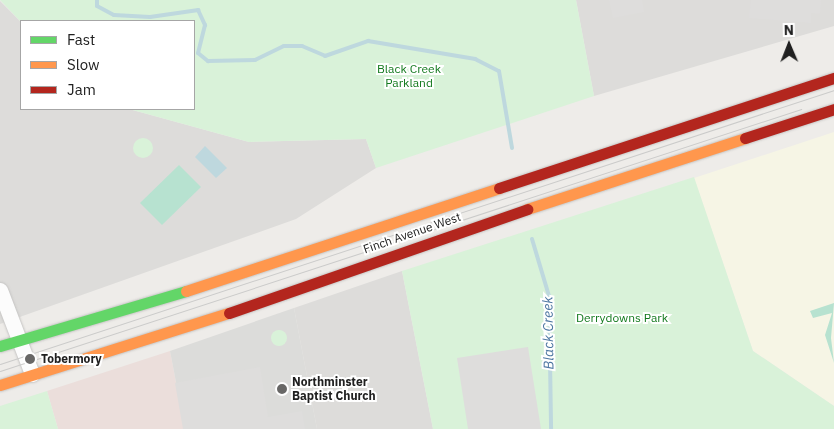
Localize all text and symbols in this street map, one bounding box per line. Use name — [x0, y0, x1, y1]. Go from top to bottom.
legend — [20, 20, 195, 110]
north arrow — [764, 20, 814, 70]
text: N — [784, 21, 794, 39]
text: Fast — [67, 30, 95, 49]
text: Slow — [67, 55, 100, 74]
park label: Black Creek Parkland — [377, 62, 441, 90]
text: Jam — [67, 80, 96, 99]
street label: Finch Avenue West — [361, 210, 463, 256]
water label: Black Creek — [539, 296, 557, 370]
park label: Derrydowns Park — [576, 311, 668, 325]
marker: Tobermory — [23, 352, 37, 366]
place label: Tobermory — [41, 352, 102, 366]
place label: Northminster Baptist Church — [292, 375, 376, 403]
marker: Northminster Baptist Church — [276, 383, 288, 395]

